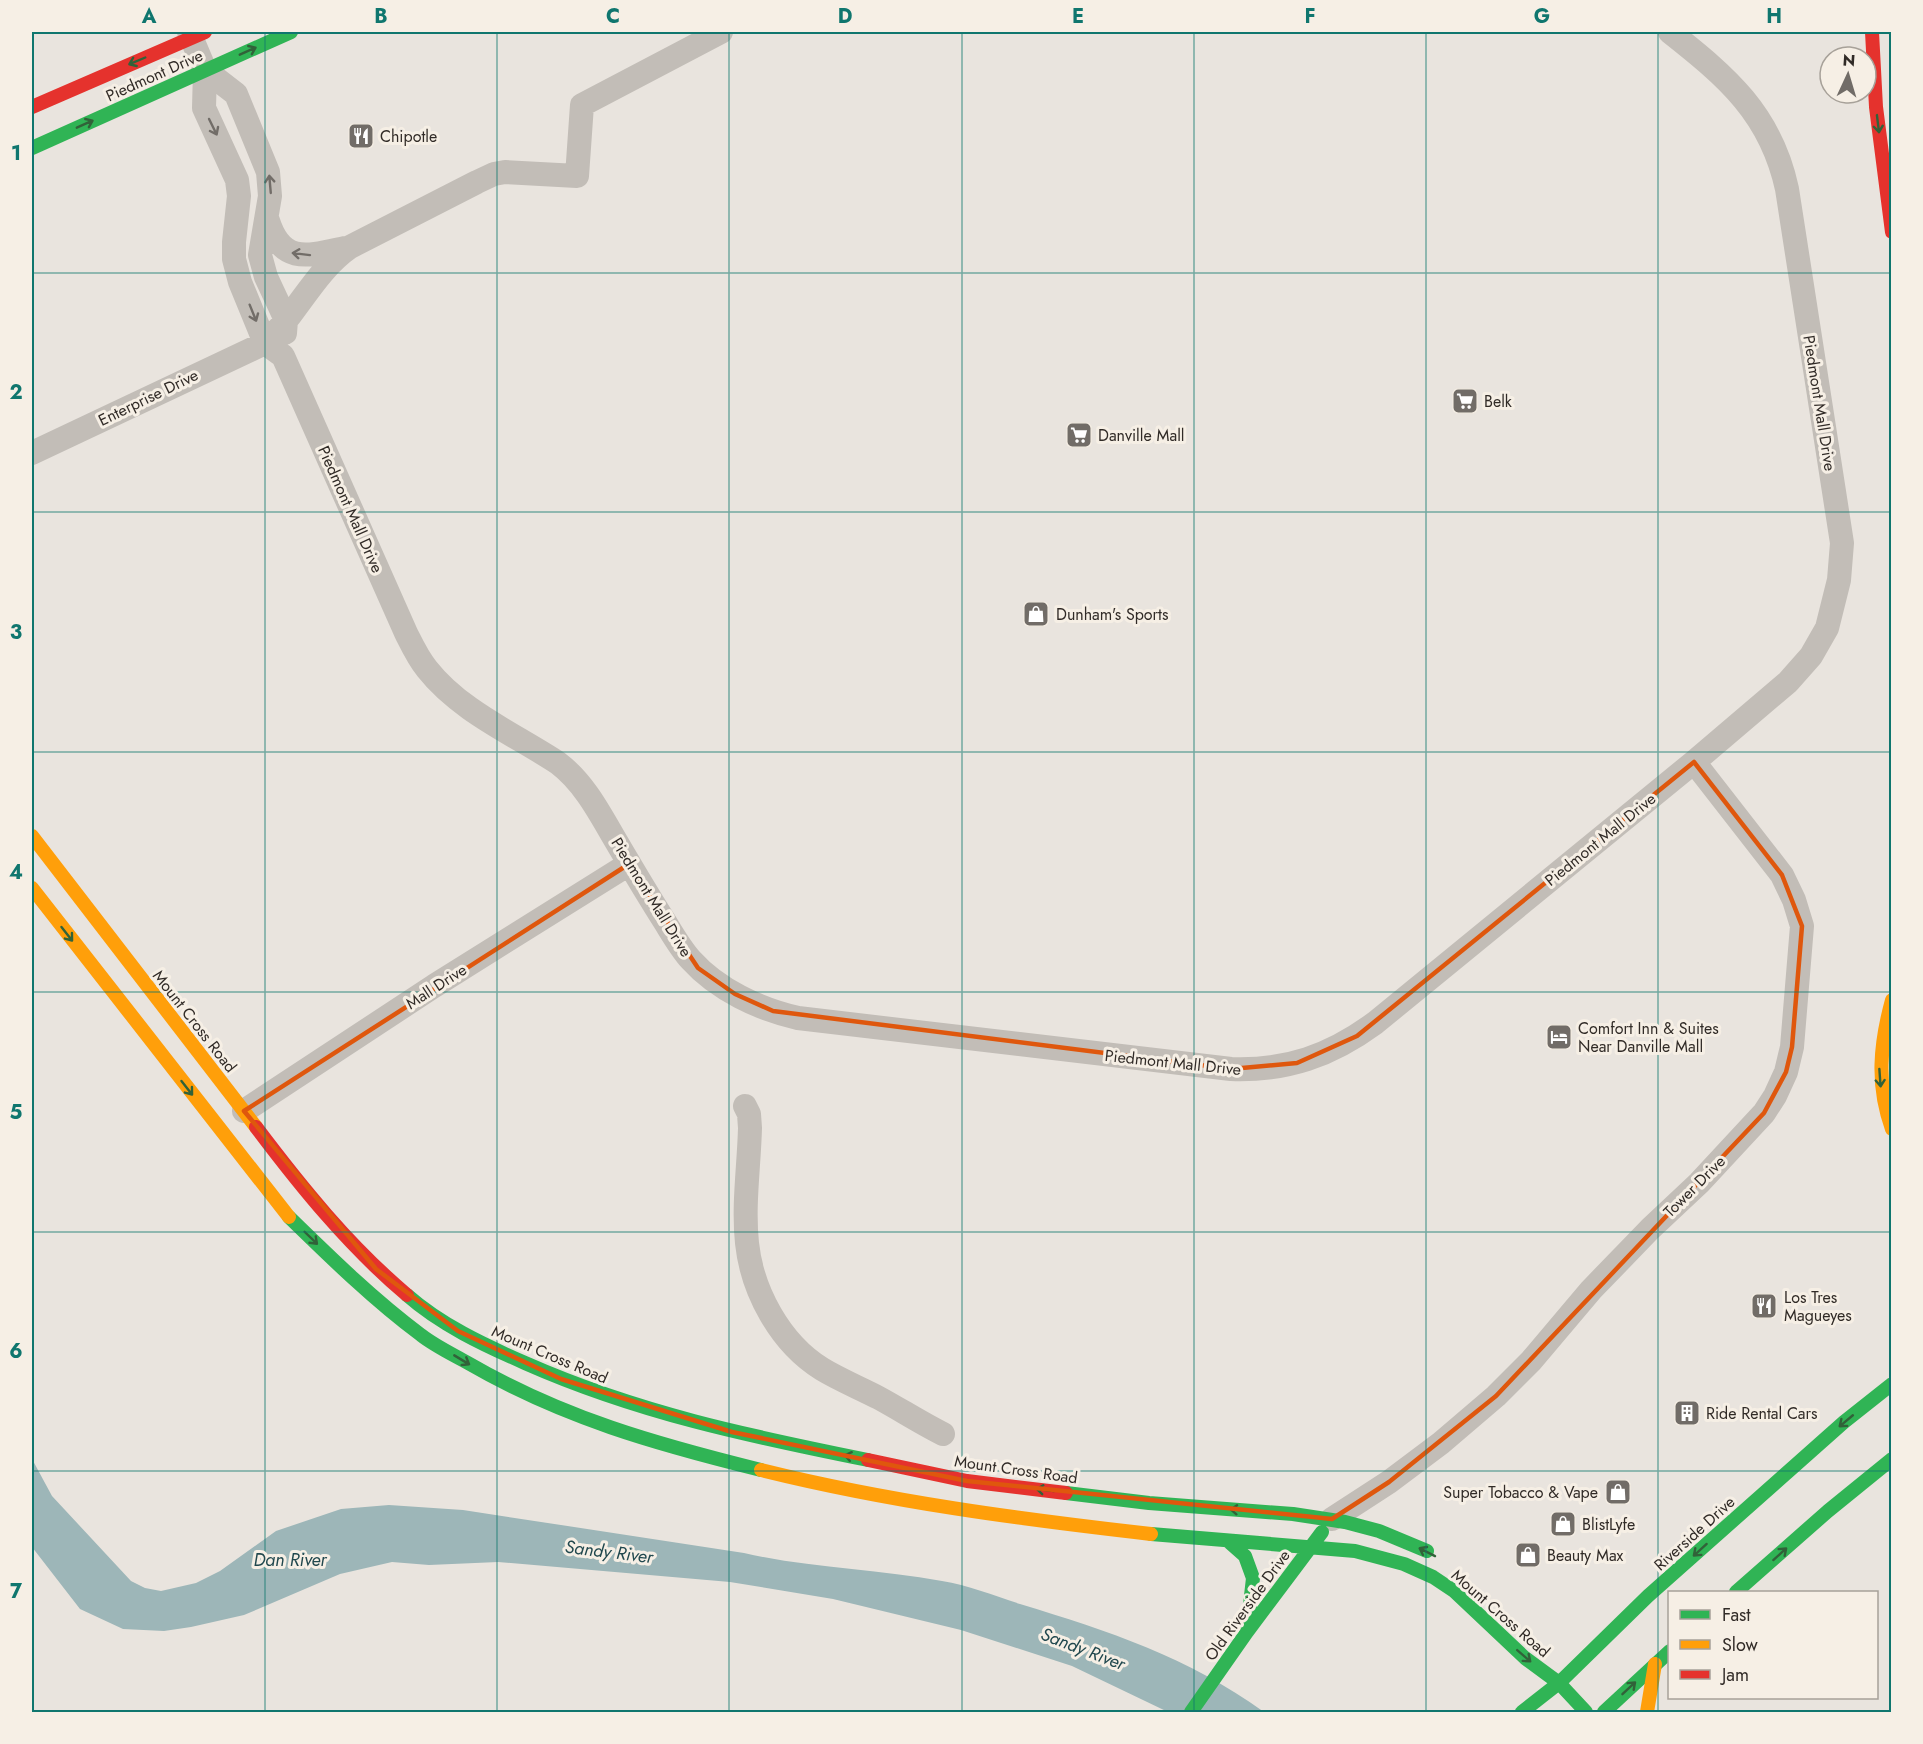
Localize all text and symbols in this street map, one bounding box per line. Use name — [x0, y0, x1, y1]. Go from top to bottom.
text: A — [141, 2, 157, 31]
text: B — [374, 2, 388, 31]
text: C — [606, 2, 620, 31]
text: D — [838, 2, 852, 31]
text: E — [1072, 2, 1084, 31]
text: F — [1304, 2, 1316, 31]
text: G — [1534, 2, 1550, 31]
text: H — [1766, 2, 1782, 31]
street label: Piedmont Drive — [102, 44, 206, 107]
one-way arrow — [238, 45, 256, 56]
north arrow — [1818, 45, 1878, 105]
text: N — [1842, 49, 1856, 72]
one-way arrow — [129, 56, 147, 67]
one-way arrow — [1873, 113, 1884, 133]
one-way arrow — [207, 117, 219, 135]
one-way arrow — [76, 118, 94, 129]
restaurant icon: Chipotle — [346, 121, 376, 151]
place label: Chipotle — [380, 125, 437, 148]
text: 1 — [11, 139, 21, 168]
one-way arrow — [264, 174, 275, 194]
one-way arrow — [291, 248, 311, 259]
one-way arrow — [248, 303, 259, 322]
street label: Piedmont Mall Drive — [1797, 334, 1842, 473]
street label: Enterprise Drive — [94, 363, 202, 432]
text: 2 — [9, 378, 23, 407]
supermarket icon: Belk — [1450, 386, 1480, 416]
place label: Belk — [1484, 390, 1513, 413]
supermarket icon: Danville Mall — [1064, 420, 1094, 450]
place label: Danville Mall — [1098, 424, 1185, 447]
street label: Piedmont Mall Drive — [312, 442, 389, 576]
shop icon: Dunham's Sports — [1021, 599, 1051, 629]
place label: Dunham's Sports — [1056, 603, 1168, 626]
text: 3 — [10, 618, 22, 647]
street label: Piedmont Mall Drive — [1540, 787, 1661, 891]
street label: Piedmont Mall Drive — [606, 833, 698, 961]
text: 4 — [9, 858, 23, 887]
one-way arrow — [61, 926, 74, 942]
street label: Mall Drive — [401, 958, 471, 1015]
street label: Mount Cross Road — [147, 965, 242, 1077]
place label: Comfort Inn & Suites Near Danville Mall — [1578, 1017, 1719, 1058]
hotel icon: Comfort Inn & Suites Near Danville Mall — [1544, 1022, 1574, 1052]
street label: Piedmont Mall Drive — [1104, 1044, 1242, 1081]
one-way arrow — [1875, 1068, 1886, 1088]
one-way arrow — [181, 1079, 194, 1095]
text: 5 — [10, 1098, 23, 1127]
street label: Tower Drive — [1658, 1150, 1730, 1222]
one-way arrow — [303, 1231, 318, 1245]
place label: Los Tres Magueyes — [1784, 1286, 1852, 1327]
restaurant icon: Los Tres Magueyes — [1749, 1291, 1779, 1321]
street label: Mount Cross Road — [488, 1320, 612, 1389]
text: 6 — [9, 1337, 23, 1366]
one-way arrow — [453, 1354, 470, 1366]
building icon: Ride Rental Cars — [1672, 1398, 1702, 1428]
place label: Ride Rental Cars — [1706, 1402, 1818, 1425]
one-way arrow — [1838, 1414, 1854, 1427]
street label: Mount Cross Road — [953, 1449, 1079, 1490]
one-way arrow — [843, 1451, 863, 1462]
shop icon: Super Tobacco & Vape — [1603, 1477, 1633, 1507]
place label: Super Tobacco & Vape — [1443, 1481, 1598, 1504]
one-way arrow — [1035, 1485, 1055, 1496]
street label: Riverside Drive — [1649, 1491, 1740, 1576]
one-way arrow — [1229, 1504, 1249, 1515]
shop icon: BlistLyfe — [1548, 1509, 1578, 1539]
place label: BlistLyfe — [1582, 1513, 1635, 1536]
water label: Sandy River — [564, 1534, 655, 1570]
shop icon: Beauty Max — [1513, 1540, 1543, 1570]
one-way arrow — [1693, 1543, 1708, 1557]
place label: Beauty Max — [1547, 1544, 1624, 1567]
street label: Old Riverside Drive — [1199, 1545, 1296, 1666]
one-way arrow — [1419, 1546, 1437, 1557]
water label: Dan River — [253, 1547, 328, 1573]
one-way arrow — [1772, 1547, 1787, 1561]
street label: Mount Cross Road — [1446, 1564, 1555, 1663]
text: 7 — [10, 1577, 23, 1606]
legend — [1668, 1591, 1878, 1699]
text: Fast — [1722, 1602, 1751, 1628]
water label: Sandy River — [1037, 1621, 1130, 1677]
text: Slow — [1722, 1632, 1759, 1658]
one-way arrow — [1516, 1650, 1532, 1663]
text: Jam — [1720, 1662, 1749, 1688]
one-way arrow — [1622, 1681, 1637, 1696]

